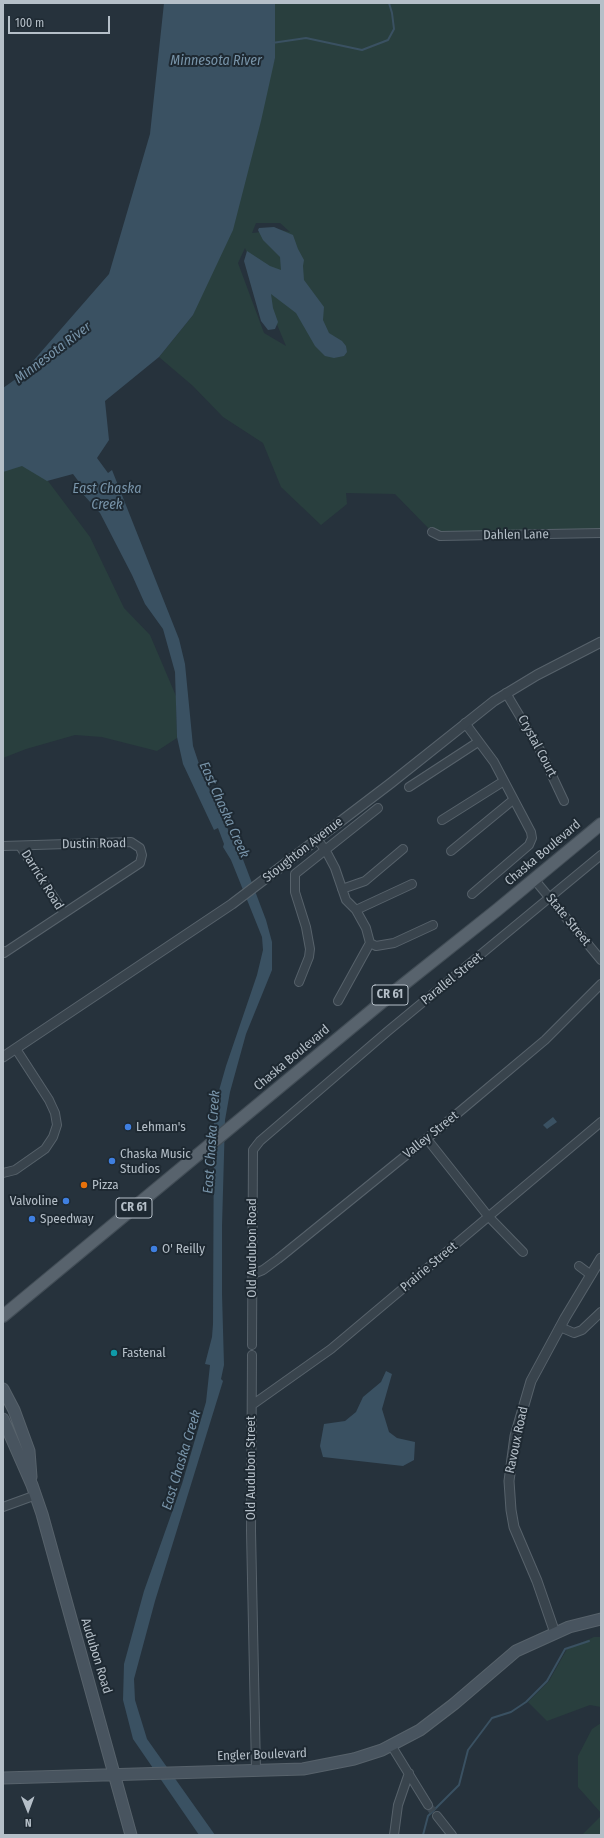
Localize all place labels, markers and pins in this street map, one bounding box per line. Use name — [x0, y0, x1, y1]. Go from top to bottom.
place label: Lehman's — [136, 1119, 186, 1135]
marker: Lehman's — [123, 1122, 133, 1132]
place label: Chaska Music Studios — [120, 1146, 191, 1177]
marker: Chaska Music Studios — [107, 1156, 117, 1166]
place label: Pizza — [92, 1177, 119, 1193]
marker: Pizza — [79, 1180, 89, 1190]
place label: Valvoline — [10, 1193, 58, 1209]
marker: Valvoline — [61, 1196, 71, 1206]
place label: Speedway — [40, 1211, 93, 1227]
marker: Speedway — [27, 1214, 37, 1224]
place label: O' Reilly — [162, 1241, 205, 1257]
marker: O' Reilly — [149, 1244, 159, 1254]
place label: Fastenal — [122, 1345, 166, 1361]
marker: Fastenal — [109, 1348, 119, 1358]

